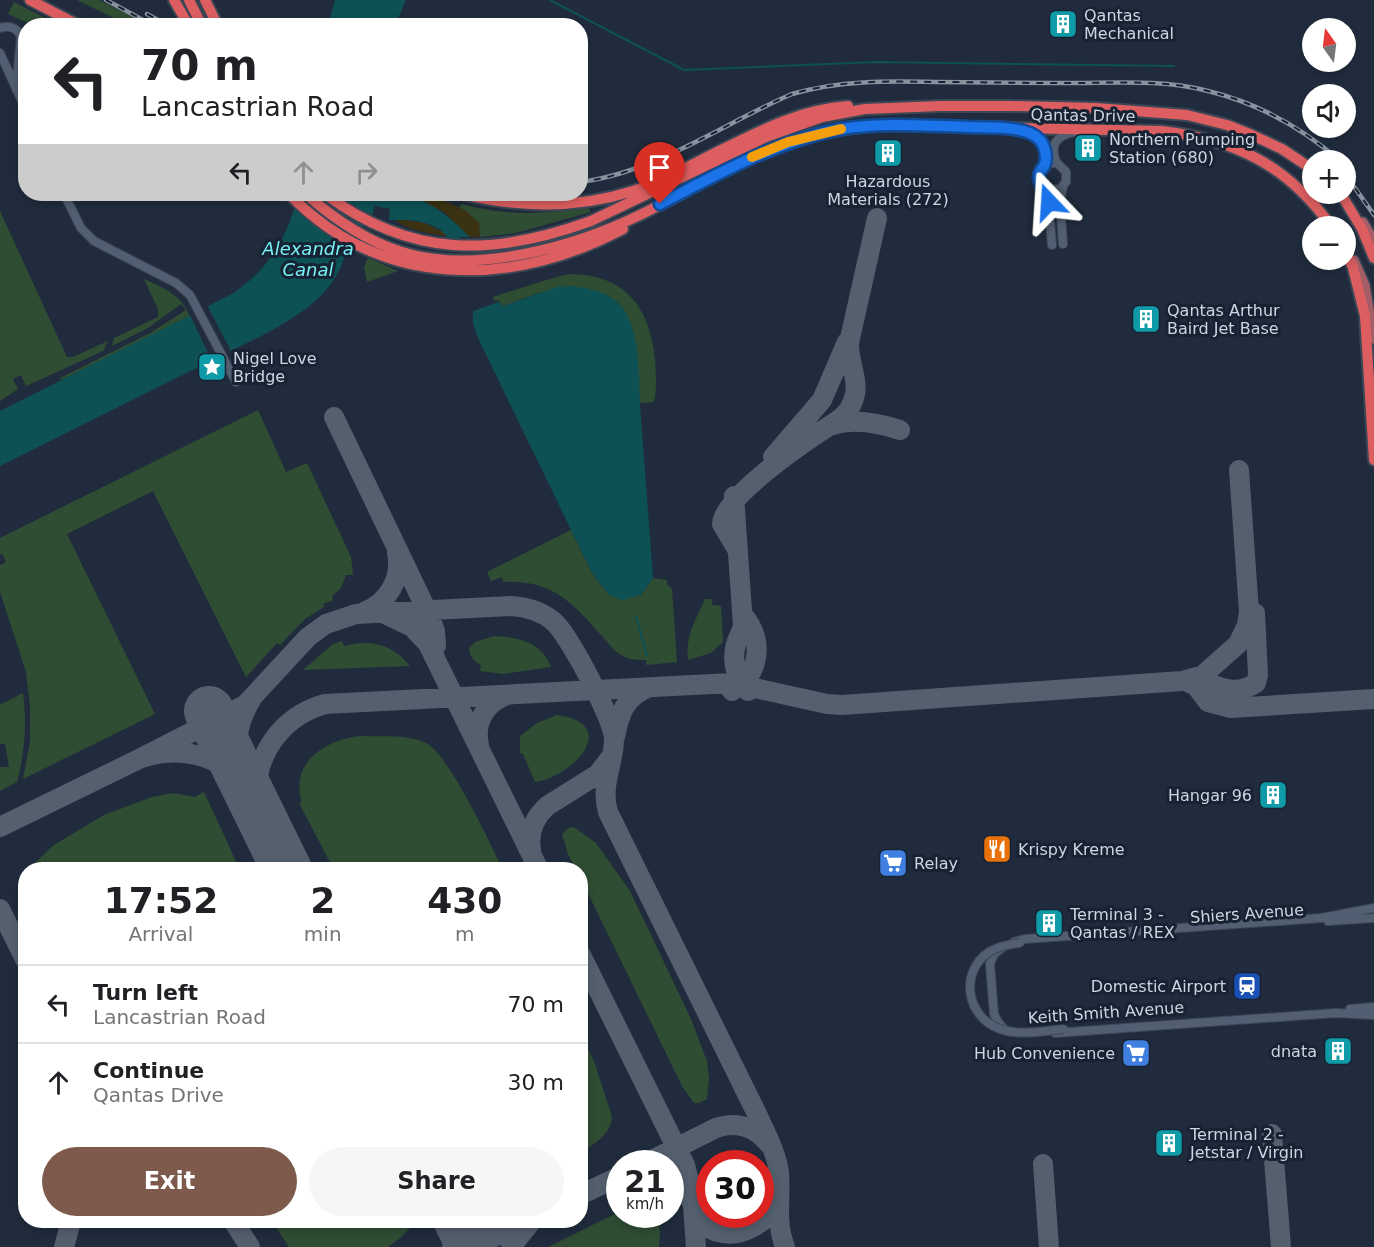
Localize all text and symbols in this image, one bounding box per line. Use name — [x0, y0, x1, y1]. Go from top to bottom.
place label: Qantas Mechanical — [1084, 6, 1174, 43]
building icon: Qantas Mechanical — [1047, 8, 1079, 40]
north arrow — [1302, 18, 1356, 72]
map controls — [1302, 18, 1356, 270]
text: 70 m — [141, 41, 258, 90]
icon: left — [42, 42, 120, 120]
button: sound — [1302, 84, 1356, 138]
text: Lancastrian Road — [141, 91, 374, 122]
street label: Qantas Drive — [1030, 105, 1136, 126]
place label: Northern Pumping Station (680) — [1109, 130, 1255, 167]
building icon: Northern Pumping Station (680) — [1072, 132, 1104, 164]
building icon: Hazardous Materials (272) — [872, 137, 904, 169]
pin — [634, 142, 685, 204]
button: + — [1302, 150, 1356, 204]
icon: arrive — [643, 151, 676, 184]
icon: left — [224, 156, 257, 189]
icon: ahead — [287, 156, 320, 189]
icon: right — [350, 156, 383, 189]
position arrow — [1017, 170, 1081, 234]
place label: Hazardous Materials (272) — [827, 172, 949, 209]
button: − — [1302, 216, 1356, 270]
water label: Alexandra Canal — [261, 238, 354, 280]
place label: Qantas Arthur Baird Jet Base — [1167, 301, 1280, 338]
building icon: Qantas Arthur Baird Jet Base — [1130, 303, 1162, 335]
place label: Nigel Love Bridge — [233, 349, 317, 386]
place icon: Nigel Love Bridge — [196, 351, 228, 383]
building icon: Hangar 96 — [1257, 779, 1289, 811]
place label: Hangar 96 — [1168, 786, 1252, 805]
restaurant icon: Krispy Kreme — [981, 833, 1013, 865]
place label: Krispy Kreme — [1018, 840, 1125, 859]
supermarket icon: Relay — [877, 847, 909, 879]
place label: Relay — [914, 854, 958, 873]
text: 17:52 — [104, 880, 218, 921]
text: 2 — [310, 880, 335, 921]
text: 430 — [427, 880, 502, 921]
street label: Shiers Avenue — [1189, 900, 1305, 927]
place label: Terminal 3 - Qantas / REX — [1069, 905, 1175, 942]
building icon: Terminal 3 - Qantas / REX — [1033, 907, 1065, 939]
text: Arrival — [128, 922, 193, 946]
text: min — [304, 922, 342, 946]
text: m — [455, 922, 475, 946]
station icon: Domestic Airport — [1231, 970, 1263, 1002]
place label: Domestic Airport — [1091, 977, 1226, 996]
text: Turn left — [93, 980, 198, 1005]
icon: left — [42, 988, 75, 1021]
text: 70 m — [508, 992, 564, 1017]
street label: Keith Smith Avenue — [1027, 998, 1185, 1027]
text: Lancastrian Road — [93, 1005, 266, 1029]
building icon: dnata — [1322, 1035, 1354, 1067]
supermarket icon: Hub Convenience — [1120, 1037, 1152, 1069]
place label: dnata — [1271, 1042, 1317, 1061]
place label: Hub Convenience — [974, 1044, 1115, 1063]
text: Continue — [93, 1058, 204, 1083]
icon: ahead — [42, 1066, 75, 1099]
text: 30 m — [508, 1070, 564, 1095]
text: Qantas Drive — [93, 1083, 224, 1107]
place label: Terminal 2 - Jetstar / Virgin — [1189, 1125, 1303, 1162]
building icon: Terminal 2 - Jetstar / Virgin — [1153, 1127, 1185, 1159]
button: Exit — [42, 1147, 297, 1216]
button: Share — [309, 1147, 564, 1216]
speed limit sign: 30 — [696, 1150, 774, 1228]
text: 21 — [624, 1164, 666, 1199]
text: km/h — [626, 1195, 664, 1213]

